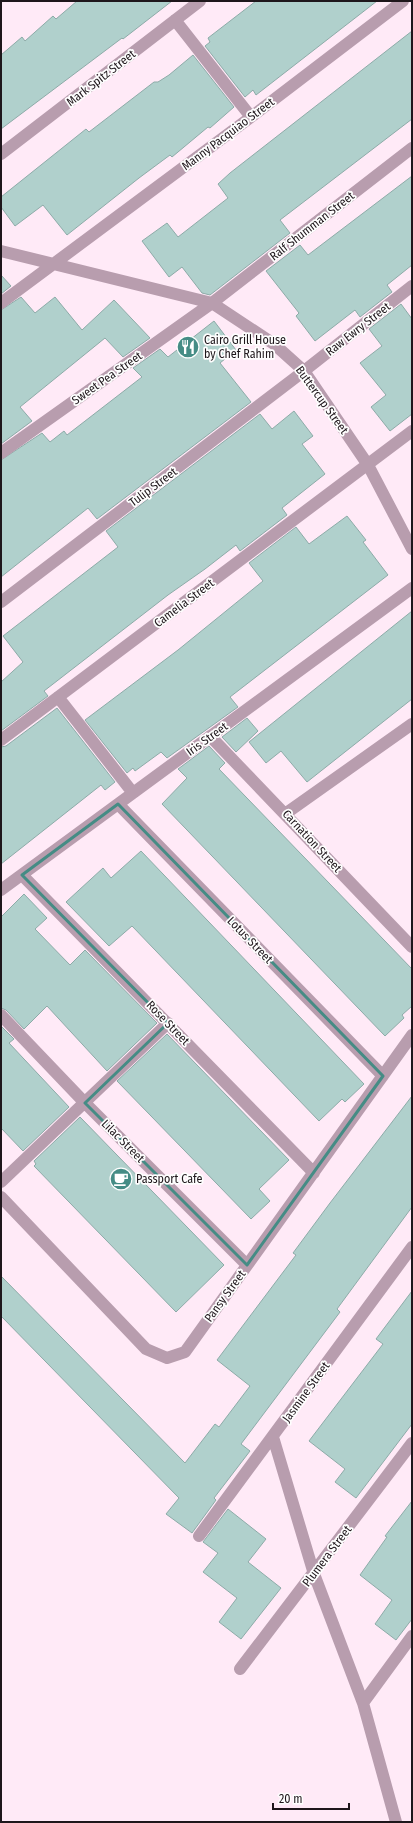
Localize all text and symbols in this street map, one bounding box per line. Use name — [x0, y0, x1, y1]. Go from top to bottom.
street label: Mark Spitz Street — [64, 47, 138, 109]
street label: Manny Pacquiao Street — [179, 95, 277, 173]
street label: Ralf Shumman Street — [267, 189, 357, 263]
street label: Raw Ewry Street — [323, 299, 393, 359]
place label: Cairo Grill House by Chef Rahim — [204, 333, 286, 361]
restaurant icon: Cairo Grill House by Chef Rahim — [175, 334, 201, 360]
street label: Sweet Pea Street — [69, 349, 145, 407]
street label: Buttercup Street — [293, 363, 351, 437]
street label: Tulip Street — [126, 464, 180, 510]
street label: Camelia Street — [151, 576, 217, 630]
street label: Iris Street — [184, 719, 231, 759]
street label: Carnation Street — [280, 807, 345, 875]
street label: Lotus Street — [224, 914, 276, 966]
street label: Rose Street — [143, 998, 193, 1048]
street label: Lilac Street — [99, 1117, 147, 1165]
cafe icon: Passport Cafe — [108, 1166, 134, 1192]
place label: Passport Cafe — [136, 1172, 203, 1186]
street label: Pansy Street — [202, 1267, 248, 1325]
street label: Jasmine Street — [279, 1359, 333, 1425]
street label: Plumera Street — [300, 1523, 355, 1589]
scale bar — [273, 1785, 349, 1811]
text: 20 m — [279, 1792, 303, 1806]

